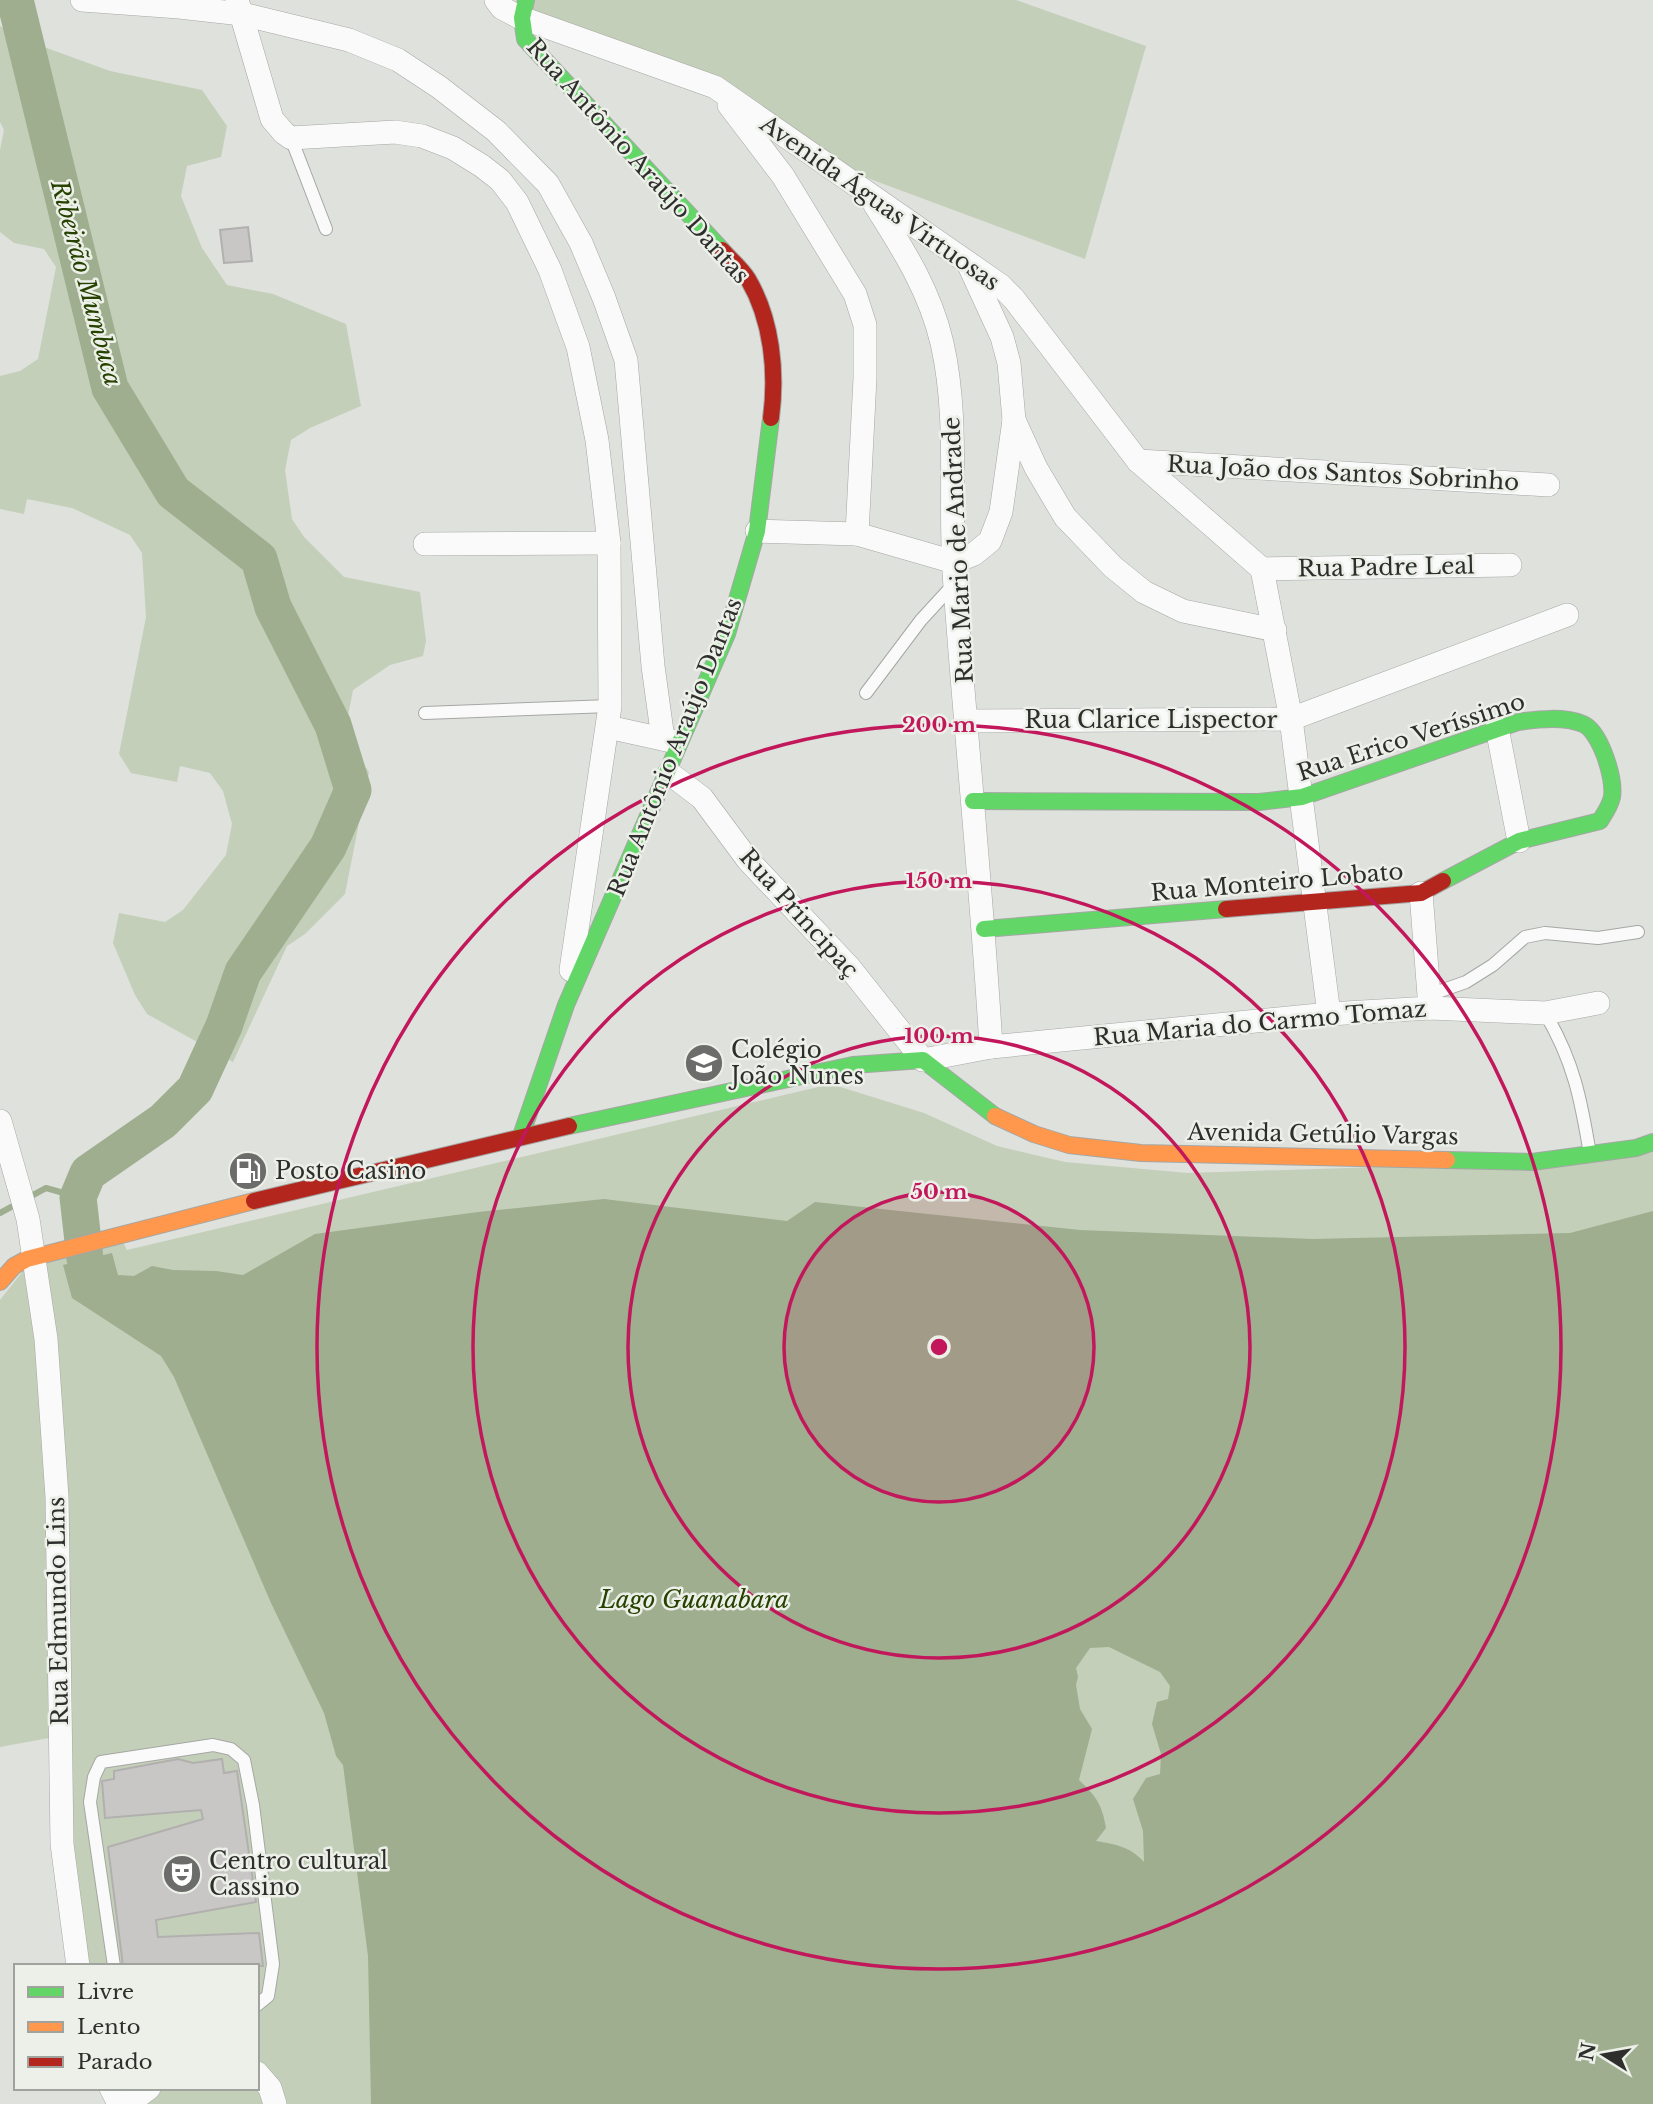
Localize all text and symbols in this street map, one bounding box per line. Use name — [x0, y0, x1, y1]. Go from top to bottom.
street label: Rua Antônio Araújo Dantas — [521, 33, 755, 289]
street label: Avenida Águas Virtuosas — [754, 108, 1006, 296]
water label: Ribeirão Mumbuca — [45, 176, 128, 389]
street label: Rua Mario de Andrade — [937, 416, 979, 684]
street label: Rua João dos Santos Sobrinho — [1166, 450, 1520, 496]
street label: Rua Padre Leal — [1297, 551, 1475, 583]
street label: Rua Antônio Araújo Dantas — [602, 594, 748, 900]
street label: Rua Erico Veríssimo — [1294, 687, 1528, 787]
street label: Rua Clarice Lispector — [1024, 706, 1278, 734]
text: 200 m — [902, 712, 976, 738]
street label: Rua Principaç — [734, 843, 864, 983]
street label: Rua Monteiro Lobato — [1150, 857, 1404, 907]
text: 150 m — [906, 868, 972, 894]
street label: Rua Maria do Carmo Tomaz — [1092, 994, 1428, 1052]
text: 100 m — [904, 1023, 974, 1049]
place label: Colégio João Nunes — [728, 1036, 864, 1090]
school or university icon: Colégio João Nunes — [683, 1042, 725, 1084]
street label: Avenida Getúlio Vargas — [1186, 1118, 1459, 1150]
fuel station icon: Posto Casino — [227, 1150, 269, 1192]
place label: Posto Casino — [275, 1157, 426, 1185]
text: 50 m — [910, 1179, 968, 1205]
centre of rings — [927, 1335, 951, 1359]
street label: Rua Edmundo Lins — [42, 1496, 74, 1726]
water label: Lago Guanabara — [598, 1585, 789, 1614]
place label: Centro cultural Cassino — [209, 1847, 388, 1901]
theatre icon: Centro cultural Cassino — [161, 1853, 203, 1895]
legend — [14, 1964, 259, 2090]
text: Livre — [77, 1979, 134, 2005]
text: Lento — [77, 2014, 140, 2040]
north arrow — [1569, 2020, 1639, 2090]
text: N — [1575, 2041, 1601, 2063]
text: Parado — [77, 2049, 152, 2075]

